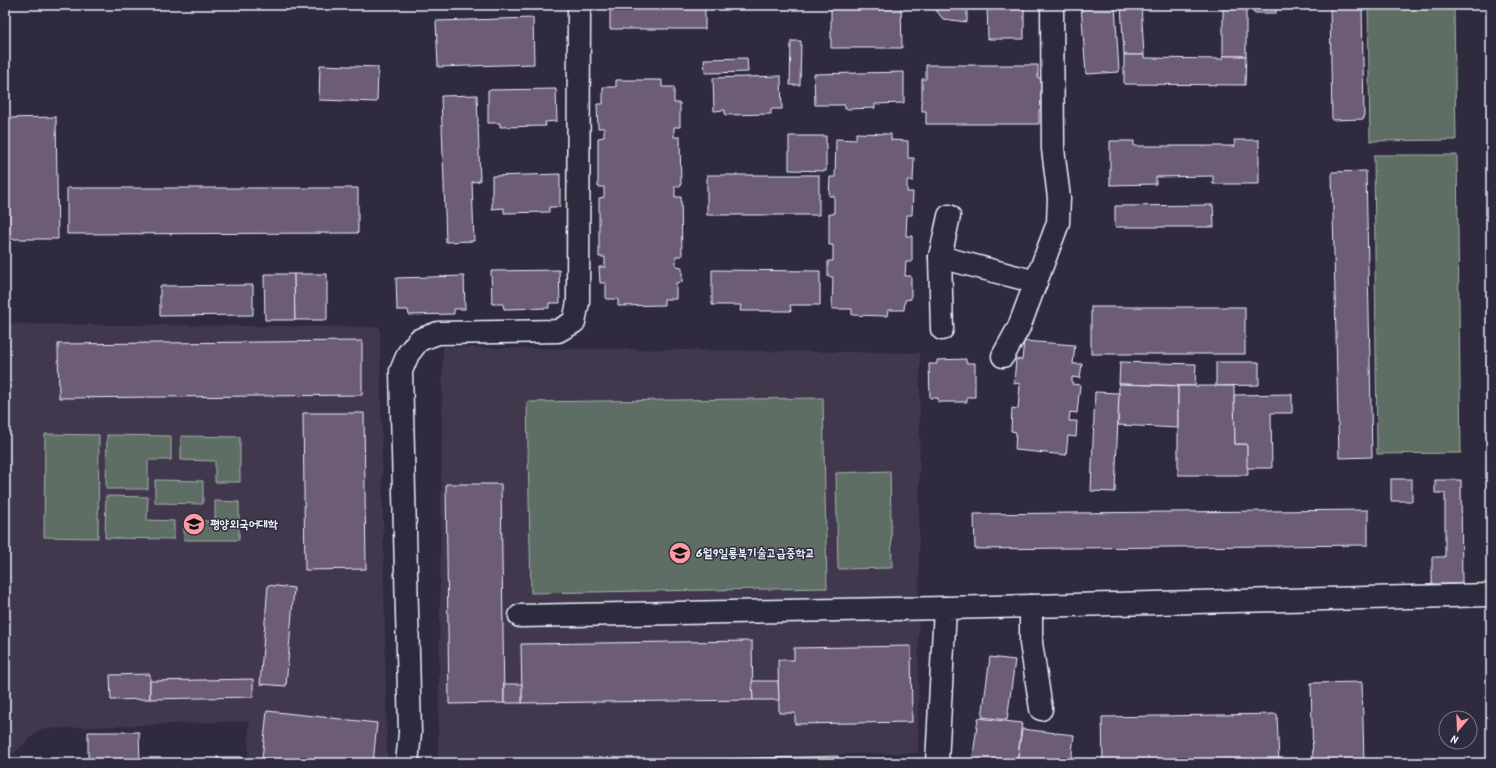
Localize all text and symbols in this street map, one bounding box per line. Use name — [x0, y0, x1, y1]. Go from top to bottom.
school or university icon: 평양외국어대학 — [181, 511, 207, 537]
place label: 평양외국어대학 — [210, 515, 278, 534]
school or university icon: 6월9일룡북기술고급중학교 — [667, 540, 693, 566]
place label: 6월9일룡북기술고급중학교 — [696, 544, 815, 563]
north arrow — [1438, 710, 1478, 750]
text: N — [1449, 729, 1461, 748]

